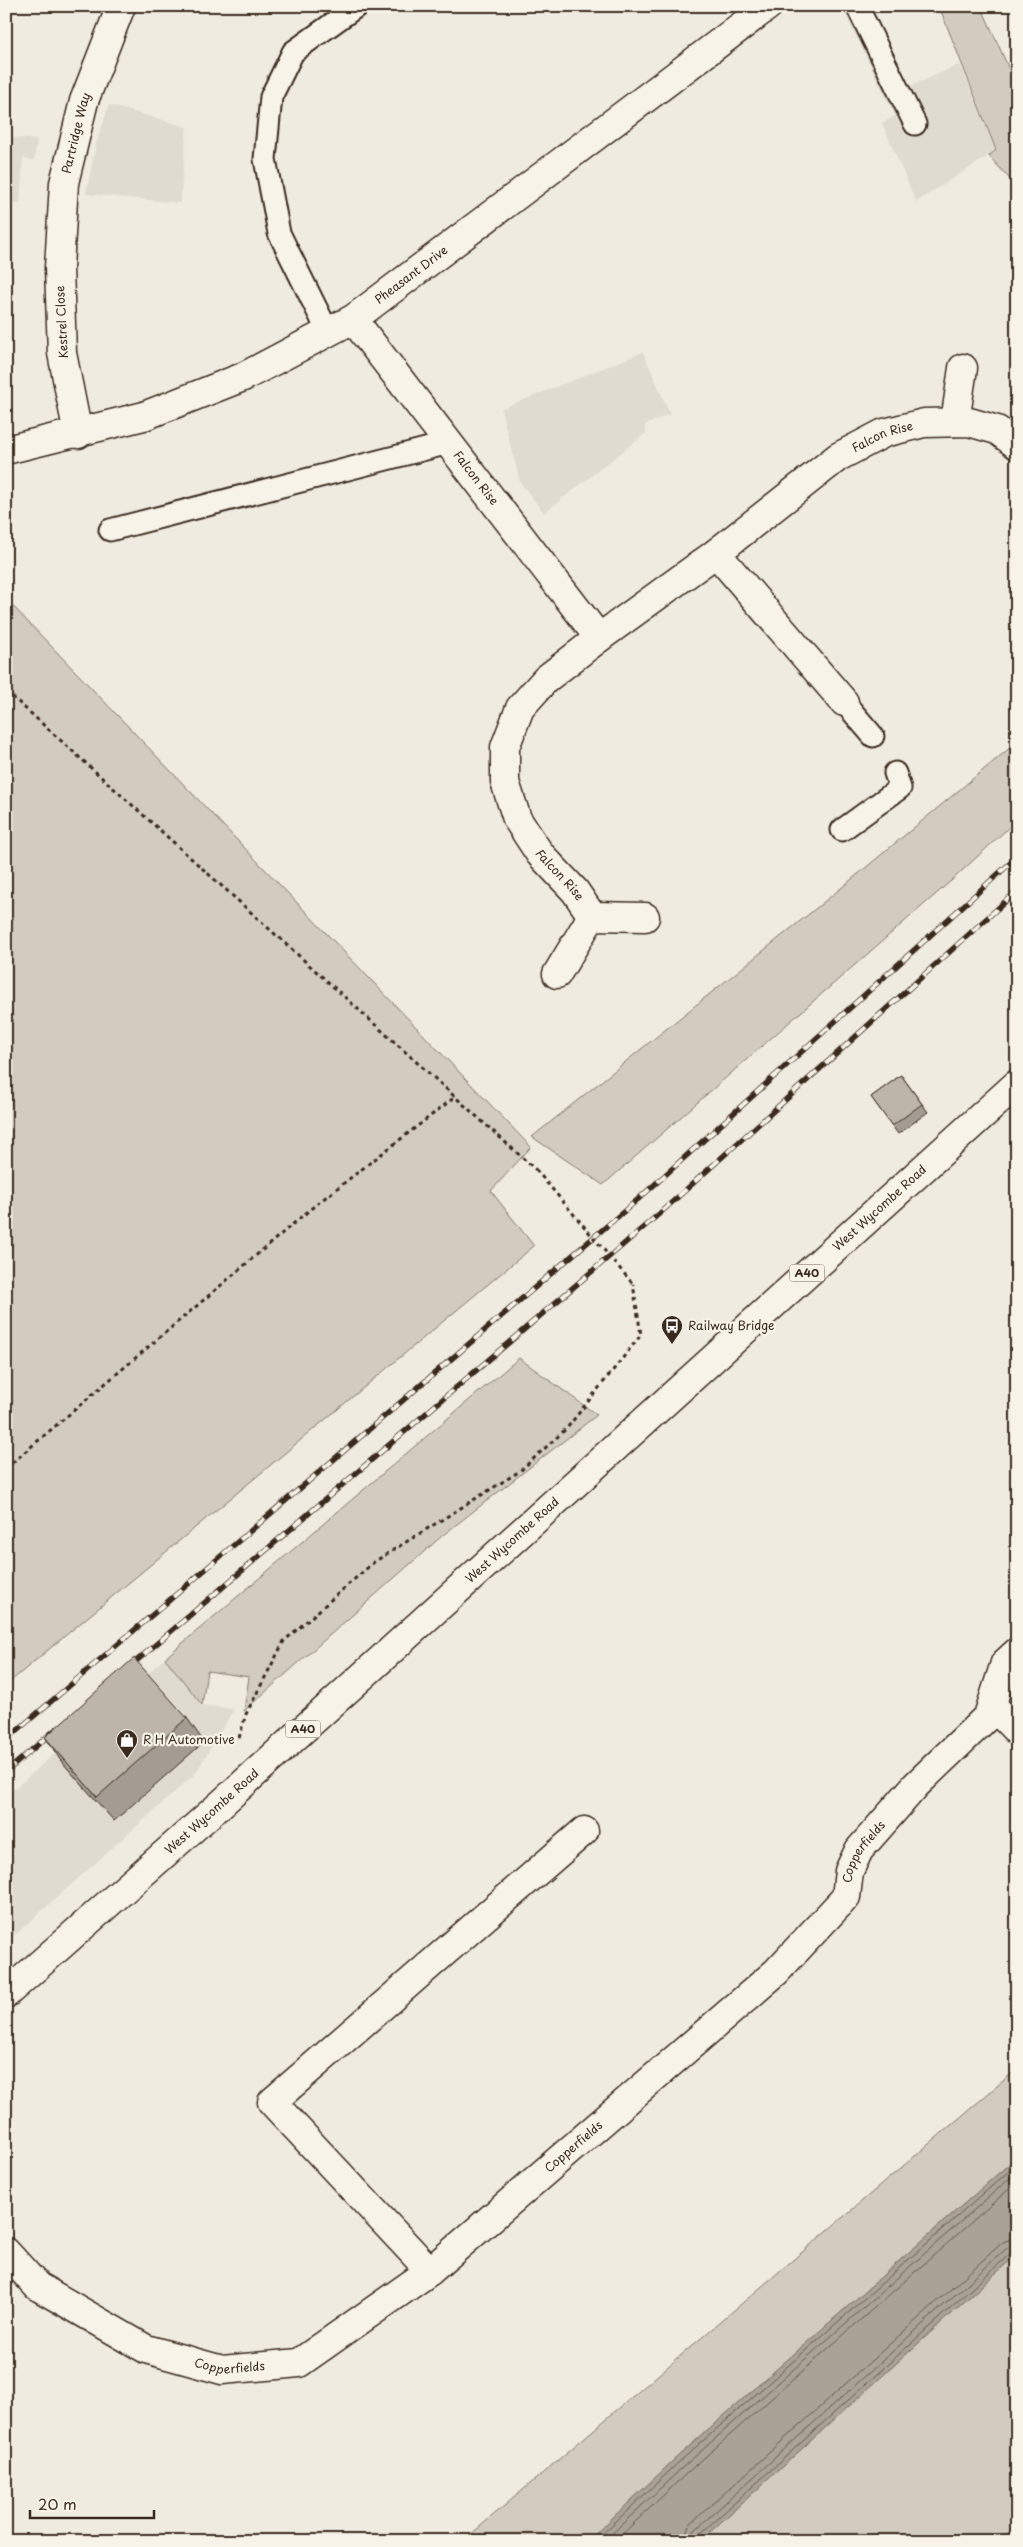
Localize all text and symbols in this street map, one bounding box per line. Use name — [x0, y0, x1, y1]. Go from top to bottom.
street label: Partridge Way — [57, 89, 95, 175]
street label: Pheasant Drive — [370, 241, 451, 308]
street label: Kestrel Close — [50, 285, 72, 359]
street label: Falcon Rise — [848, 416, 915, 456]
street label: Falcon Rise — [450, 447, 503, 509]
street label: Falcon Rise — [531, 845, 589, 904]
street label: West Wycombe Road — [828, 1160, 930, 1255]
road number: A40 — [790, 1264, 824, 1282]
bus stop icon: Railway Bridge — [660, 1314, 684, 1345]
place label: Railway Bridge — [688, 1316, 774, 1334]
street label: West Wycombe Road — [461, 1492, 563, 1587]
road number: A40 — [286, 1720, 320, 1738]
shop icon: R H Automotive — [115, 1728, 139, 1759]
place label: R H Automotive — [143, 1730, 235, 1748]
street label: West Wycombe Road — [160, 1764, 262, 1858]
street label: Copperfields — [838, 1816, 889, 1884]
street label: Copperfields — [540, 2116, 606, 2176]
street label: Copperfields — [192, 2353, 266, 2378]
scale bar — [30, 2487, 154, 2519]
text: 20 m — [38, 2492, 77, 2515]

